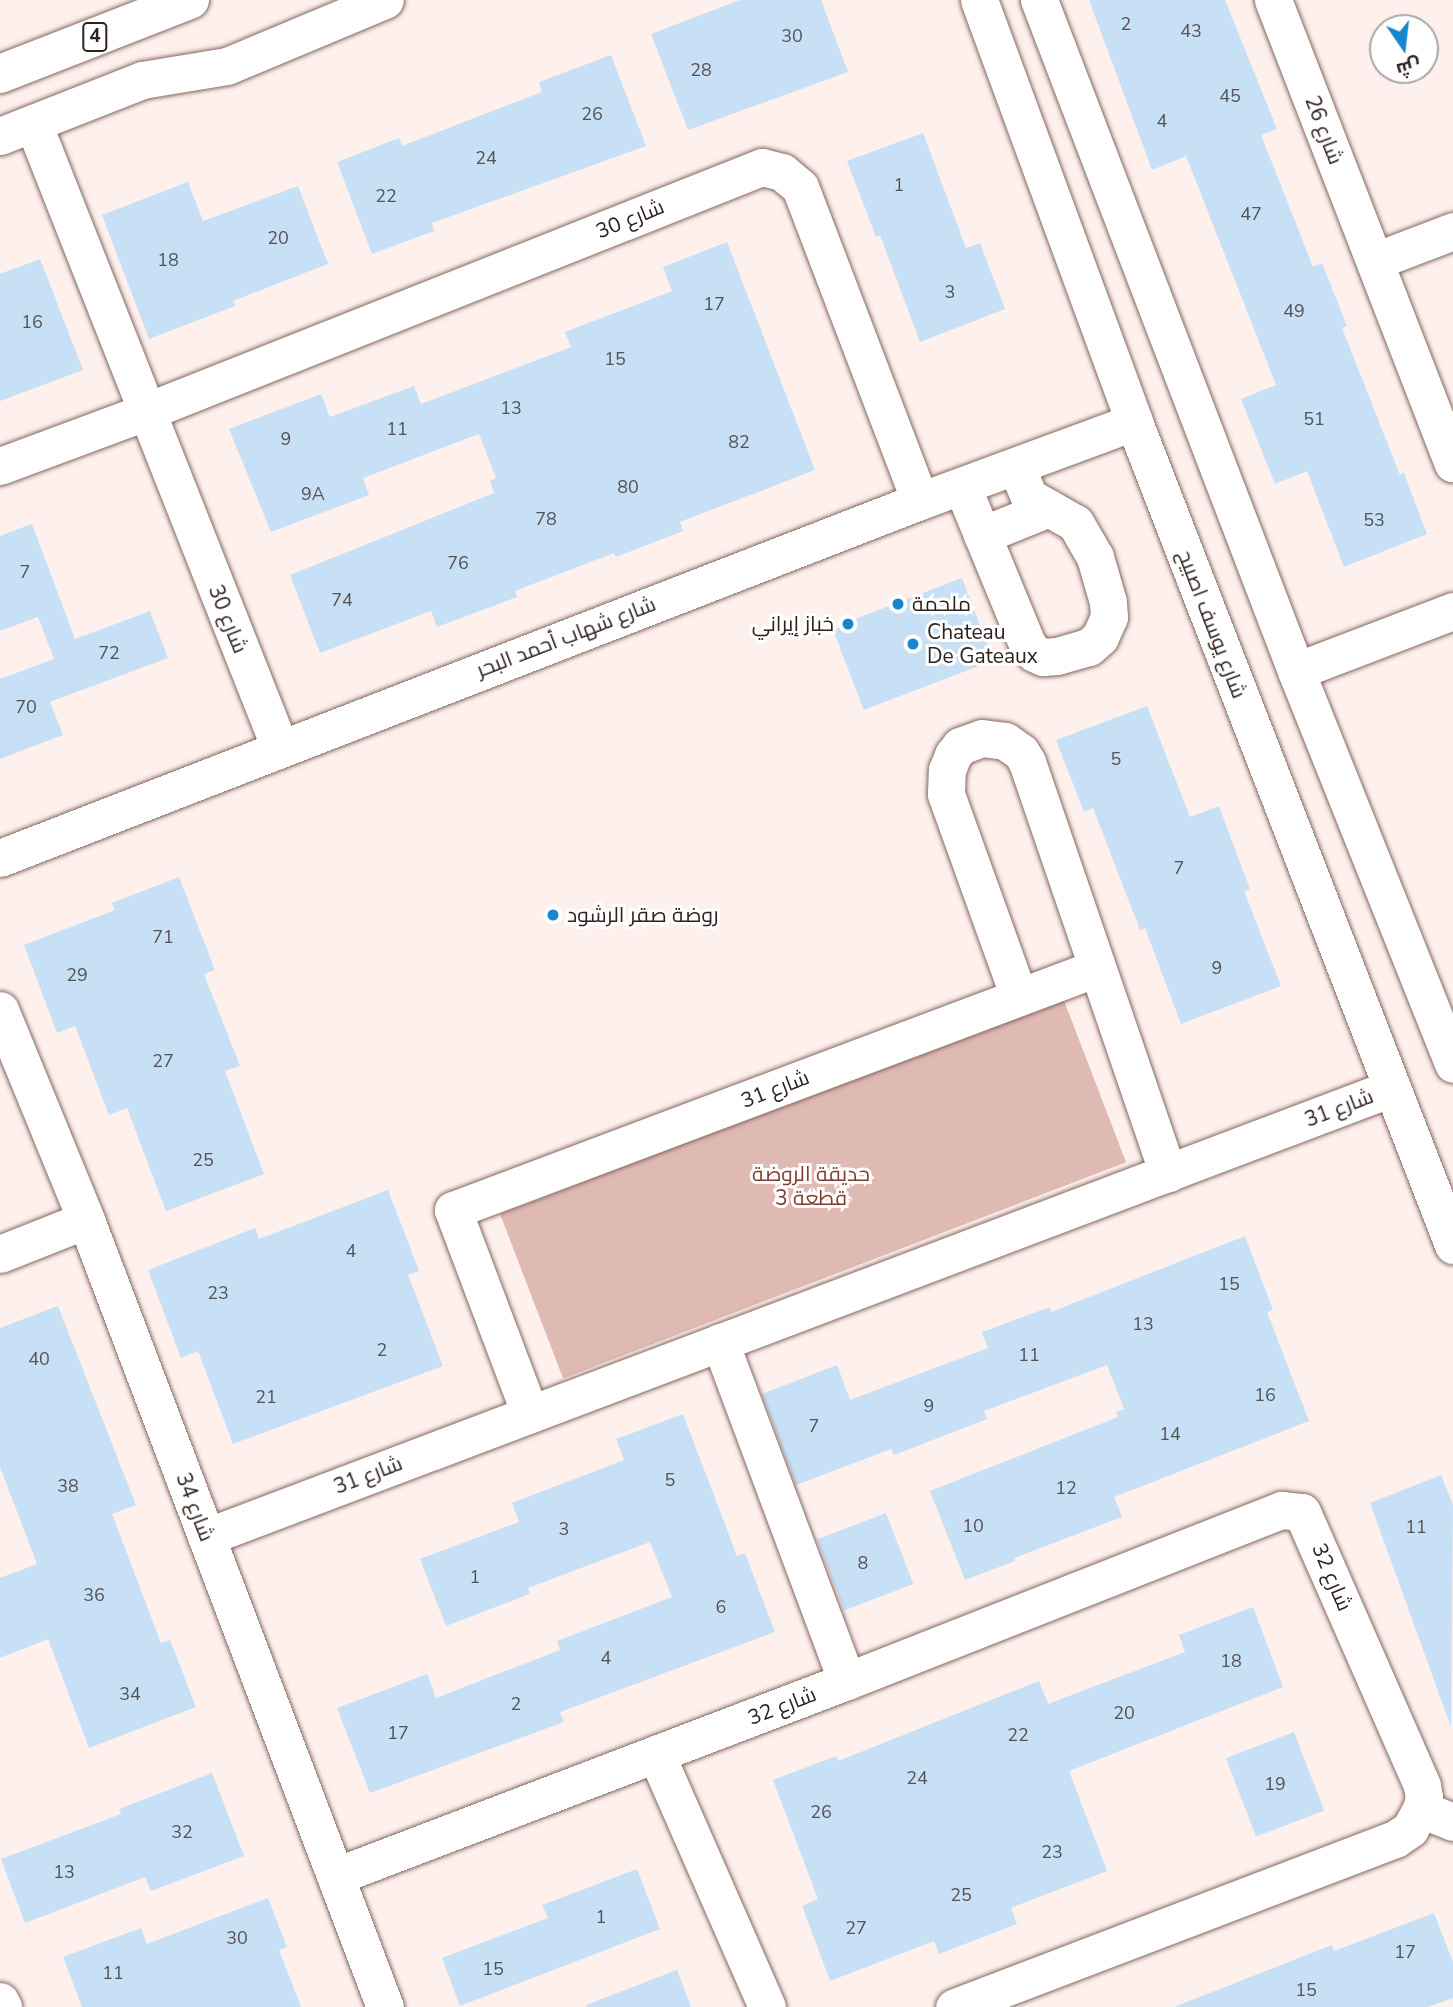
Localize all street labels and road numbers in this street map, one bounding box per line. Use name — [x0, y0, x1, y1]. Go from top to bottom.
road number: 4 — [81, 22, 109, 52]
street label: شارع 26 — [1299, 92, 1349, 168]
street label: شارع 30 — [592, 194, 668, 244]
street label: شارع يوسف اصبيح — [1172, 546, 1252, 702]
street label: شارع 30 — [203, 581, 253, 657]
street label: شارع شهاب أحمد البحر — [473, 591, 659, 683]
street label: شارع 31 — [737, 1064, 813, 1114]
street label: شارع 31 — [1301, 1083, 1377, 1133]
street label: شارع 31 — [330, 1450, 406, 1500]
street label: شارع 34 — [170, 1469, 220, 1545]
street label: شارع 32 — [1306, 1539, 1358, 1615]
street label: شارع 32 — [744, 1681, 820, 1731]

